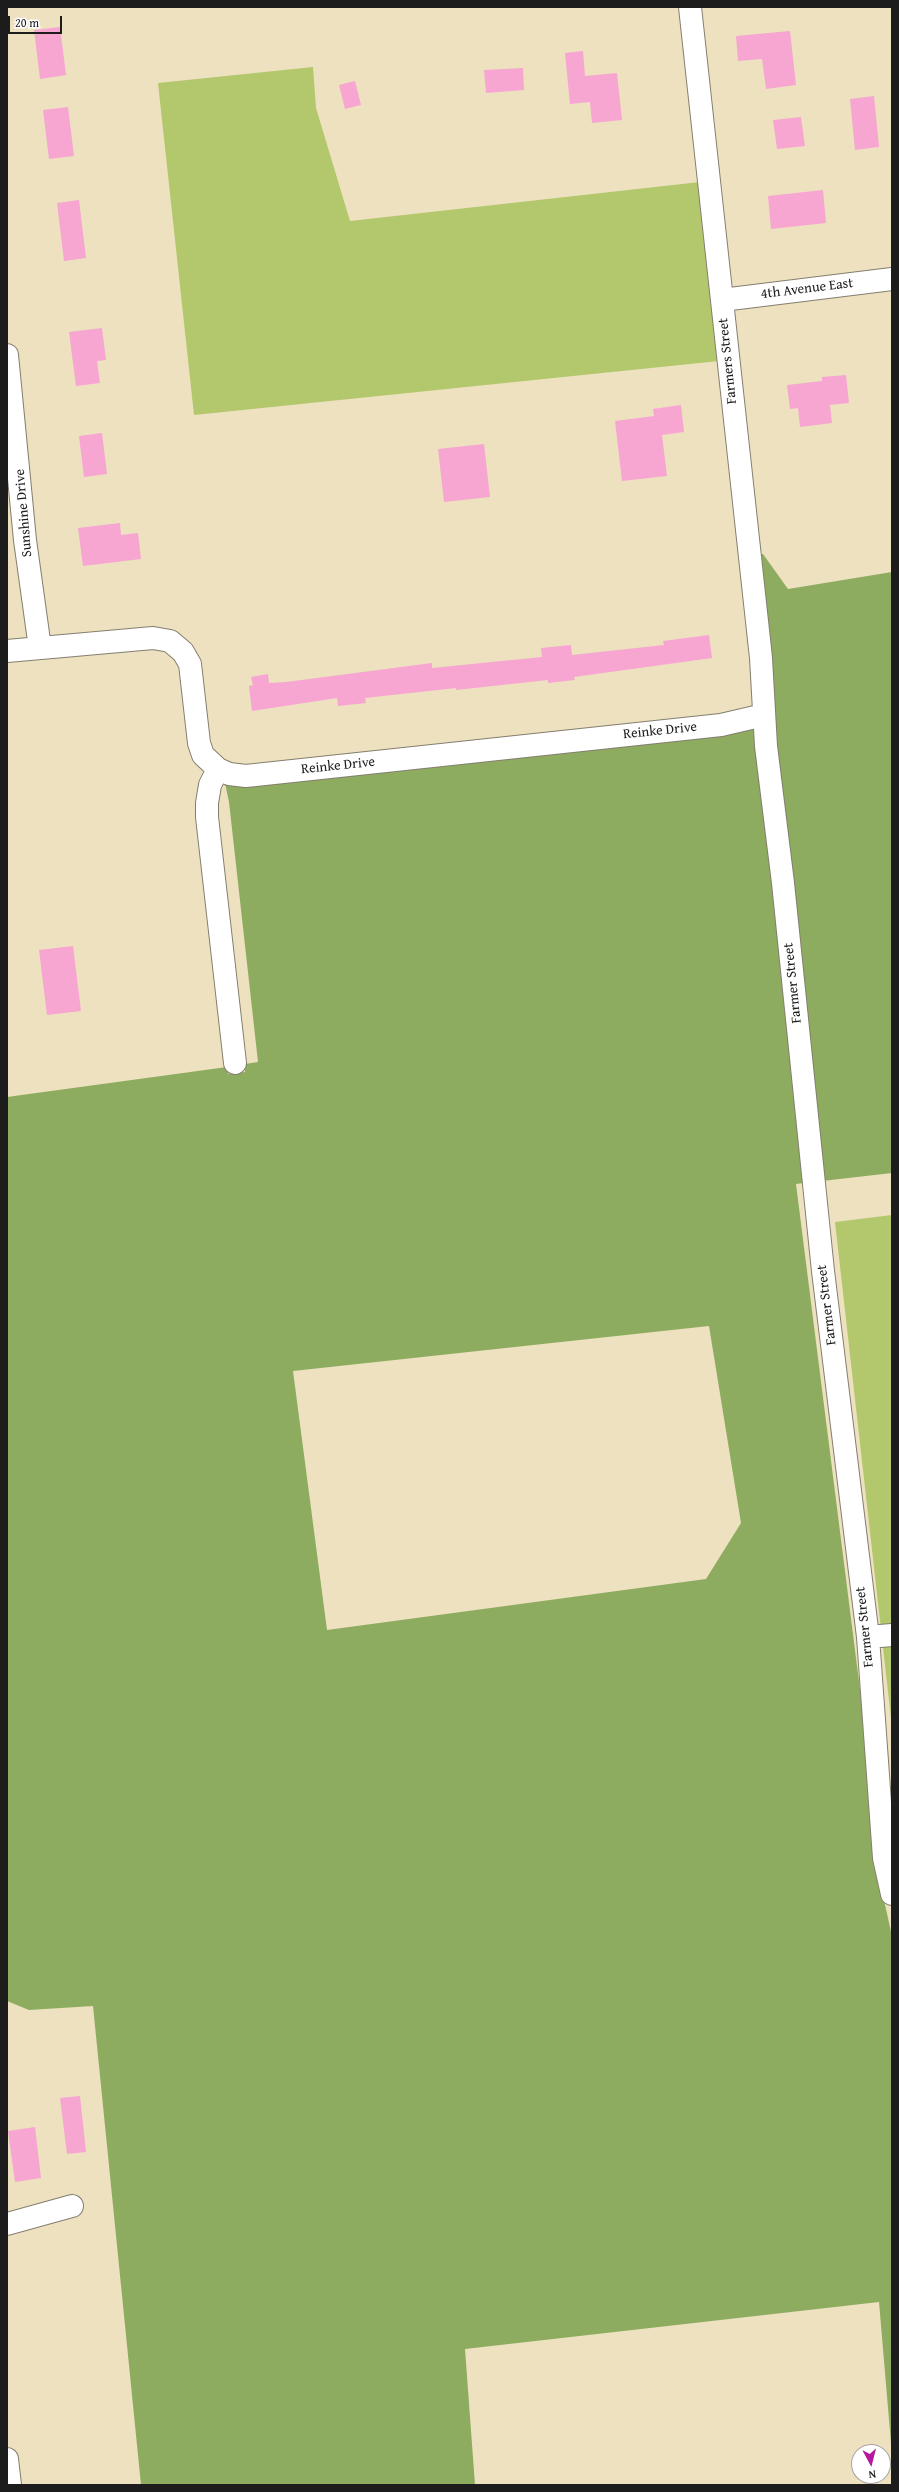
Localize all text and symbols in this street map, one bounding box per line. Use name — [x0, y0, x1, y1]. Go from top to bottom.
scale bar — [10, 8, 64, 34]
text: 20 m — [15, 14, 39, 31]
street label: 4th Avenue East — [760, 275, 854, 303]
street label: Farmers Street — [715, 317, 741, 405]
street label: Sunshine Drive — [12, 468, 36, 558]
street label: Reinke Drive — [622, 719, 698, 743]
street label: Reinke Drive — [300, 754, 376, 778]
street label: Farmer Street — [780, 942, 806, 1024]
street label: Farmer Street — [814, 1264, 840, 1346]
street label: Farmer Street — [852, 1586, 878, 1668]
north arrow — [851, 2444, 891, 2484]
text: N — [868, 2467, 877, 2483]

